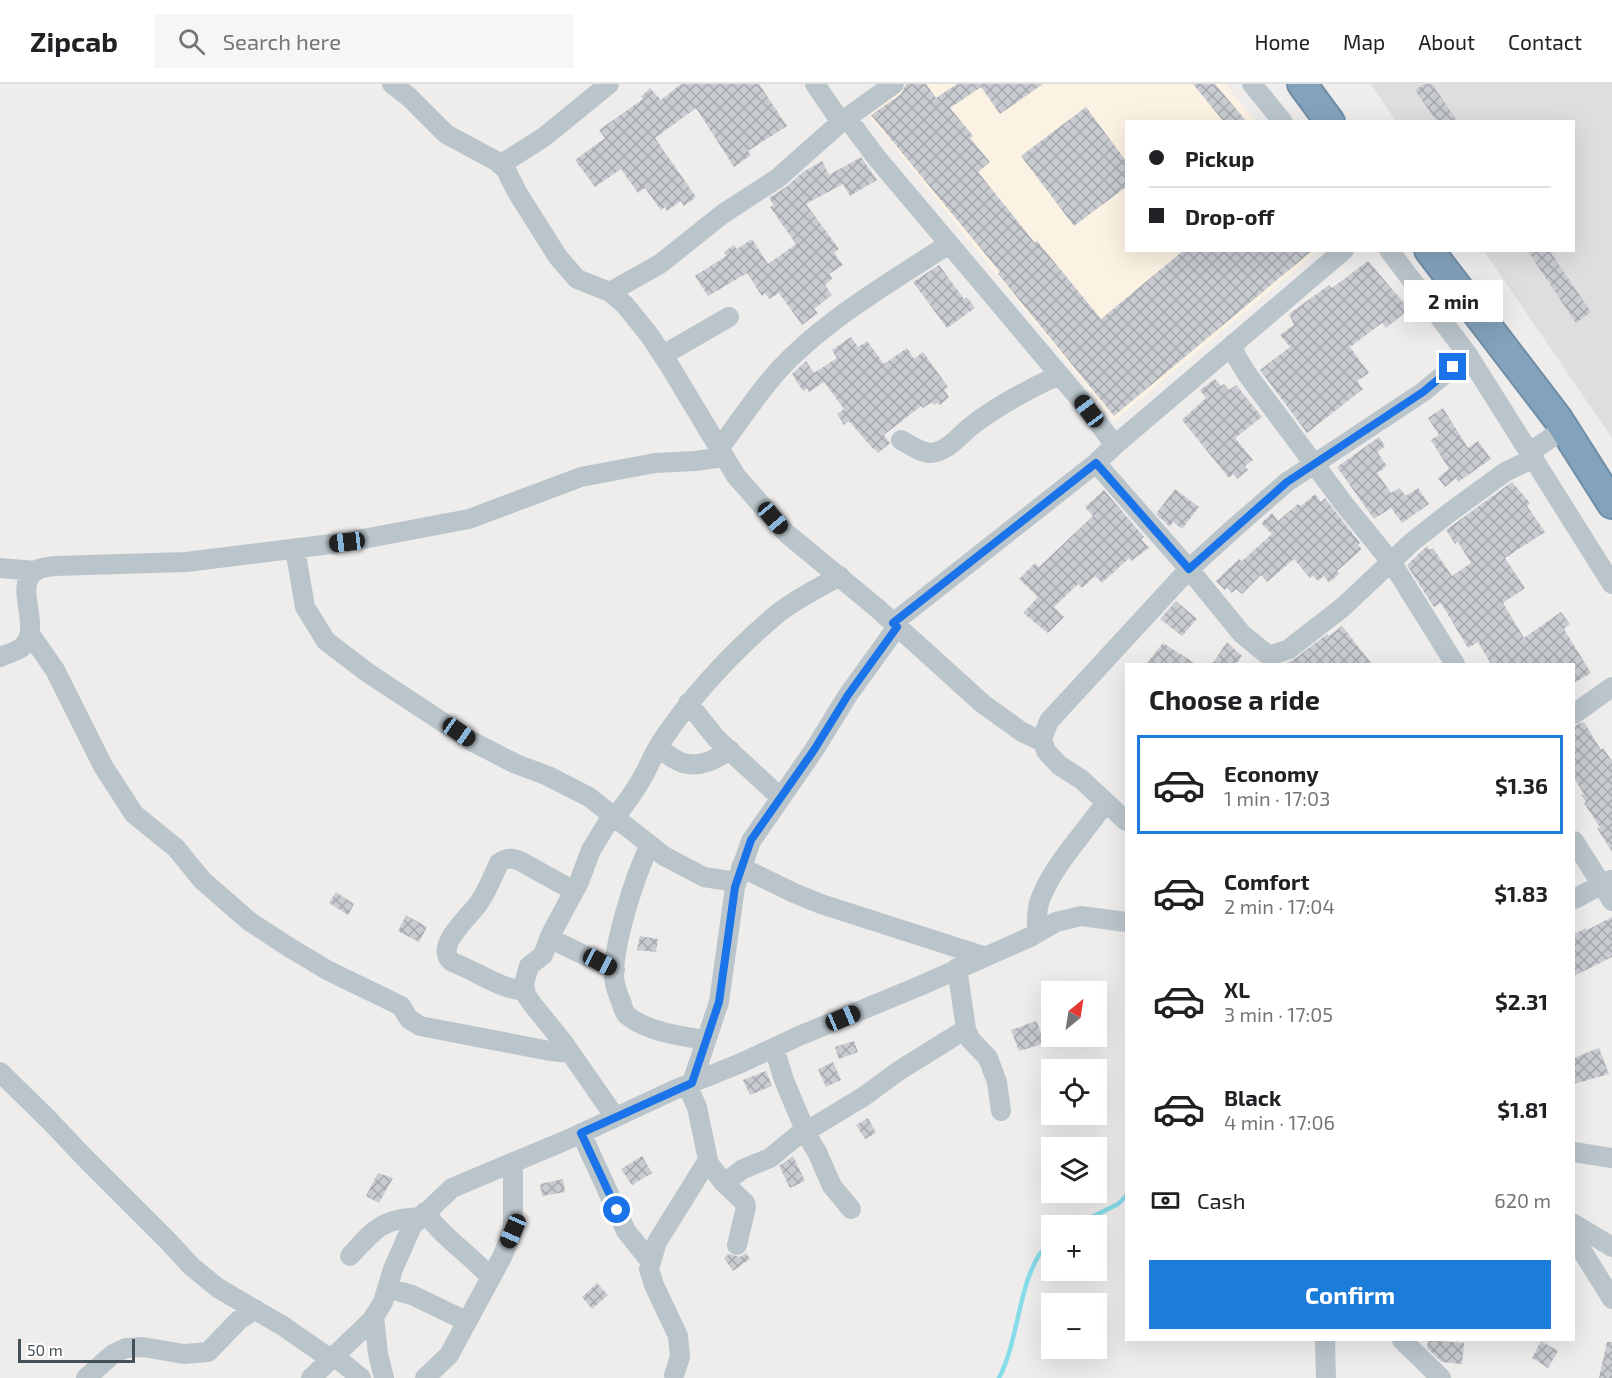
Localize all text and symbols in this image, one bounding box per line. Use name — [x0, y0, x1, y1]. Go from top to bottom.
search box — [154, 14, 574, 68]
text: Zipcab — [30, 24, 118, 58]
icon: search — [175, 25, 208, 58]
text: Search here — [223, 28, 341, 54]
text: Home — [1254, 29, 1310, 54]
text: Map — [1343, 29, 1385, 54]
text: About — [1418, 29, 1475, 54]
text: Contact — [1508, 29, 1582, 54]
text: Pickup — [1185, 145, 1254, 171]
text: Drop-off — [1185, 203, 1274, 229]
callout: 2 min — [1404, 280, 1502, 322]
text: 2 min — [1428, 289, 1479, 313]
route end — [1439, 353, 1466, 380]
car — [1071, 391, 1107, 431]
car — [755, 498, 791, 538]
car — [328, 531, 366, 553]
text: Choose a ride — [1149, 683, 1320, 715]
car — [439, 714, 479, 750]
icon: car — [1152, 758, 1206, 812]
text: Economy — [1224, 760, 1319, 786]
text: $1.36 — [1495, 772, 1548, 798]
text: 1 min · 17:03 — [1224, 786, 1330, 810]
icon: car — [1152, 866, 1206, 920]
text: Comfort — [1224, 868, 1309, 894]
text: $1.83 — [1494, 880, 1548, 906]
text: 2 min · 17:04 — [1224, 894, 1335, 918]
car — [580, 946, 620, 978]
icon: car — [1152, 974, 1206, 1028]
text: XL — [1224, 976, 1250, 1002]
north arrow — [1041, 981, 1107, 1047]
map controls — [1041, 981, 1107, 1359]
text: $2.31 — [1495, 988, 1548, 1014]
text: 3 min · 17:05 — [1224, 1002, 1333, 1026]
car — [823, 1003, 863, 1033]
button: locate — [1041, 1059, 1107, 1125]
icon: car — [1152, 1082, 1206, 1136]
text: Black — [1224, 1084, 1281, 1110]
text: $1.81 — [1497, 1096, 1548, 1122]
text: 4 min · 17:06 — [1224, 1110, 1335, 1134]
button: layers — [1041, 1137, 1107, 1203]
icon: cash — [1149, 1184, 1182, 1217]
text: Cash — [1197, 1187, 1246, 1213]
text: 620 m — [1494, 1188, 1551, 1212]
route start — [603, 1196, 630, 1223]
car — [497, 1211, 529, 1251]
button: + — [1041, 1215, 1107, 1281]
button: Confirm — [1149, 1260, 1551, 1329]
button: − — [1041, 1293, 1107, 1359]
scale bar — [18, 1336, 135, 1364]
text: 50 m — [27, 1340, 63, 1359]

